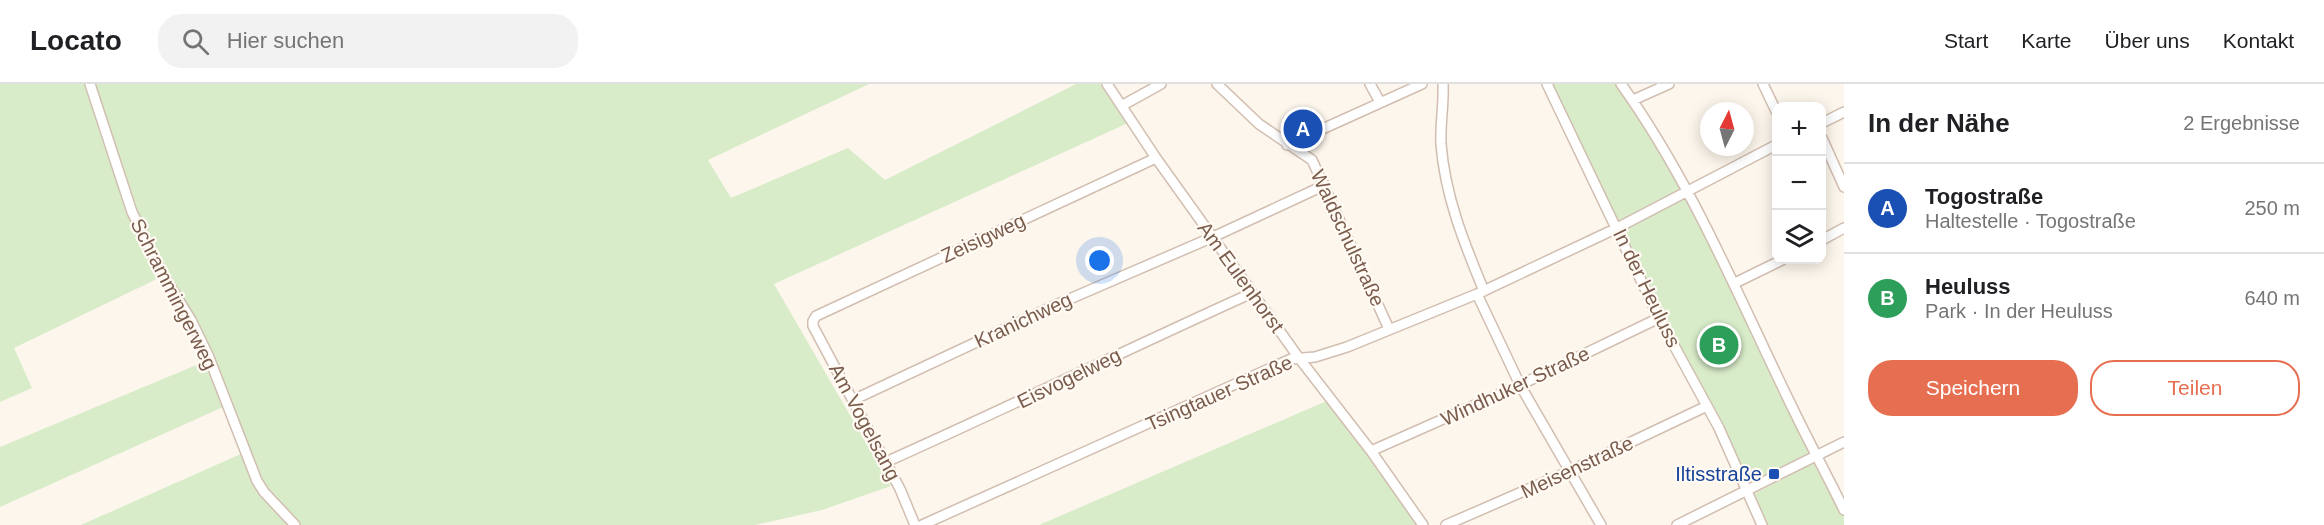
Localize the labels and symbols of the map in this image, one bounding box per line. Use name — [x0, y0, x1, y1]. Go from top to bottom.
north arrow — [1700, 102, 1754, 156]
pin: A — [1284, 106, 1322, 152]
street label: Waldschulstraße — [1307, 166, 1389, 310]
street label: Zeisigweg — [938, 209, 1028, 267]
street label: Schrammingerweg — [126, 215, 222, 373]
street label: Am Eulenhorst — [1194, 217, 1289, 337]
street label: In der Heuluss — [1609, 225, 1685, 351]
your location — [1085, 246, 1114, 275]
street label: Kranichweg — [971, 288, 1075, 352]
pin: B — [1700, 322, 1738, 368]
street label: Windhuker Straße — [1437, 342, 1593, 430]
street label: Eisvogelweg — [1014, 343, 1124, 413]
street label: Tsingtauer Straße — [1142, 351, 1296, 435]
street label: Am Vogelsang — [825, 360, 905, 484]
street label: Meisenstraße — [1517, 431, 1637, 503]
place label: Iltisstraße — [1675, 463, 1762, 485]
marker: Iltisstraße — [1767, 467, 1781, 481]

